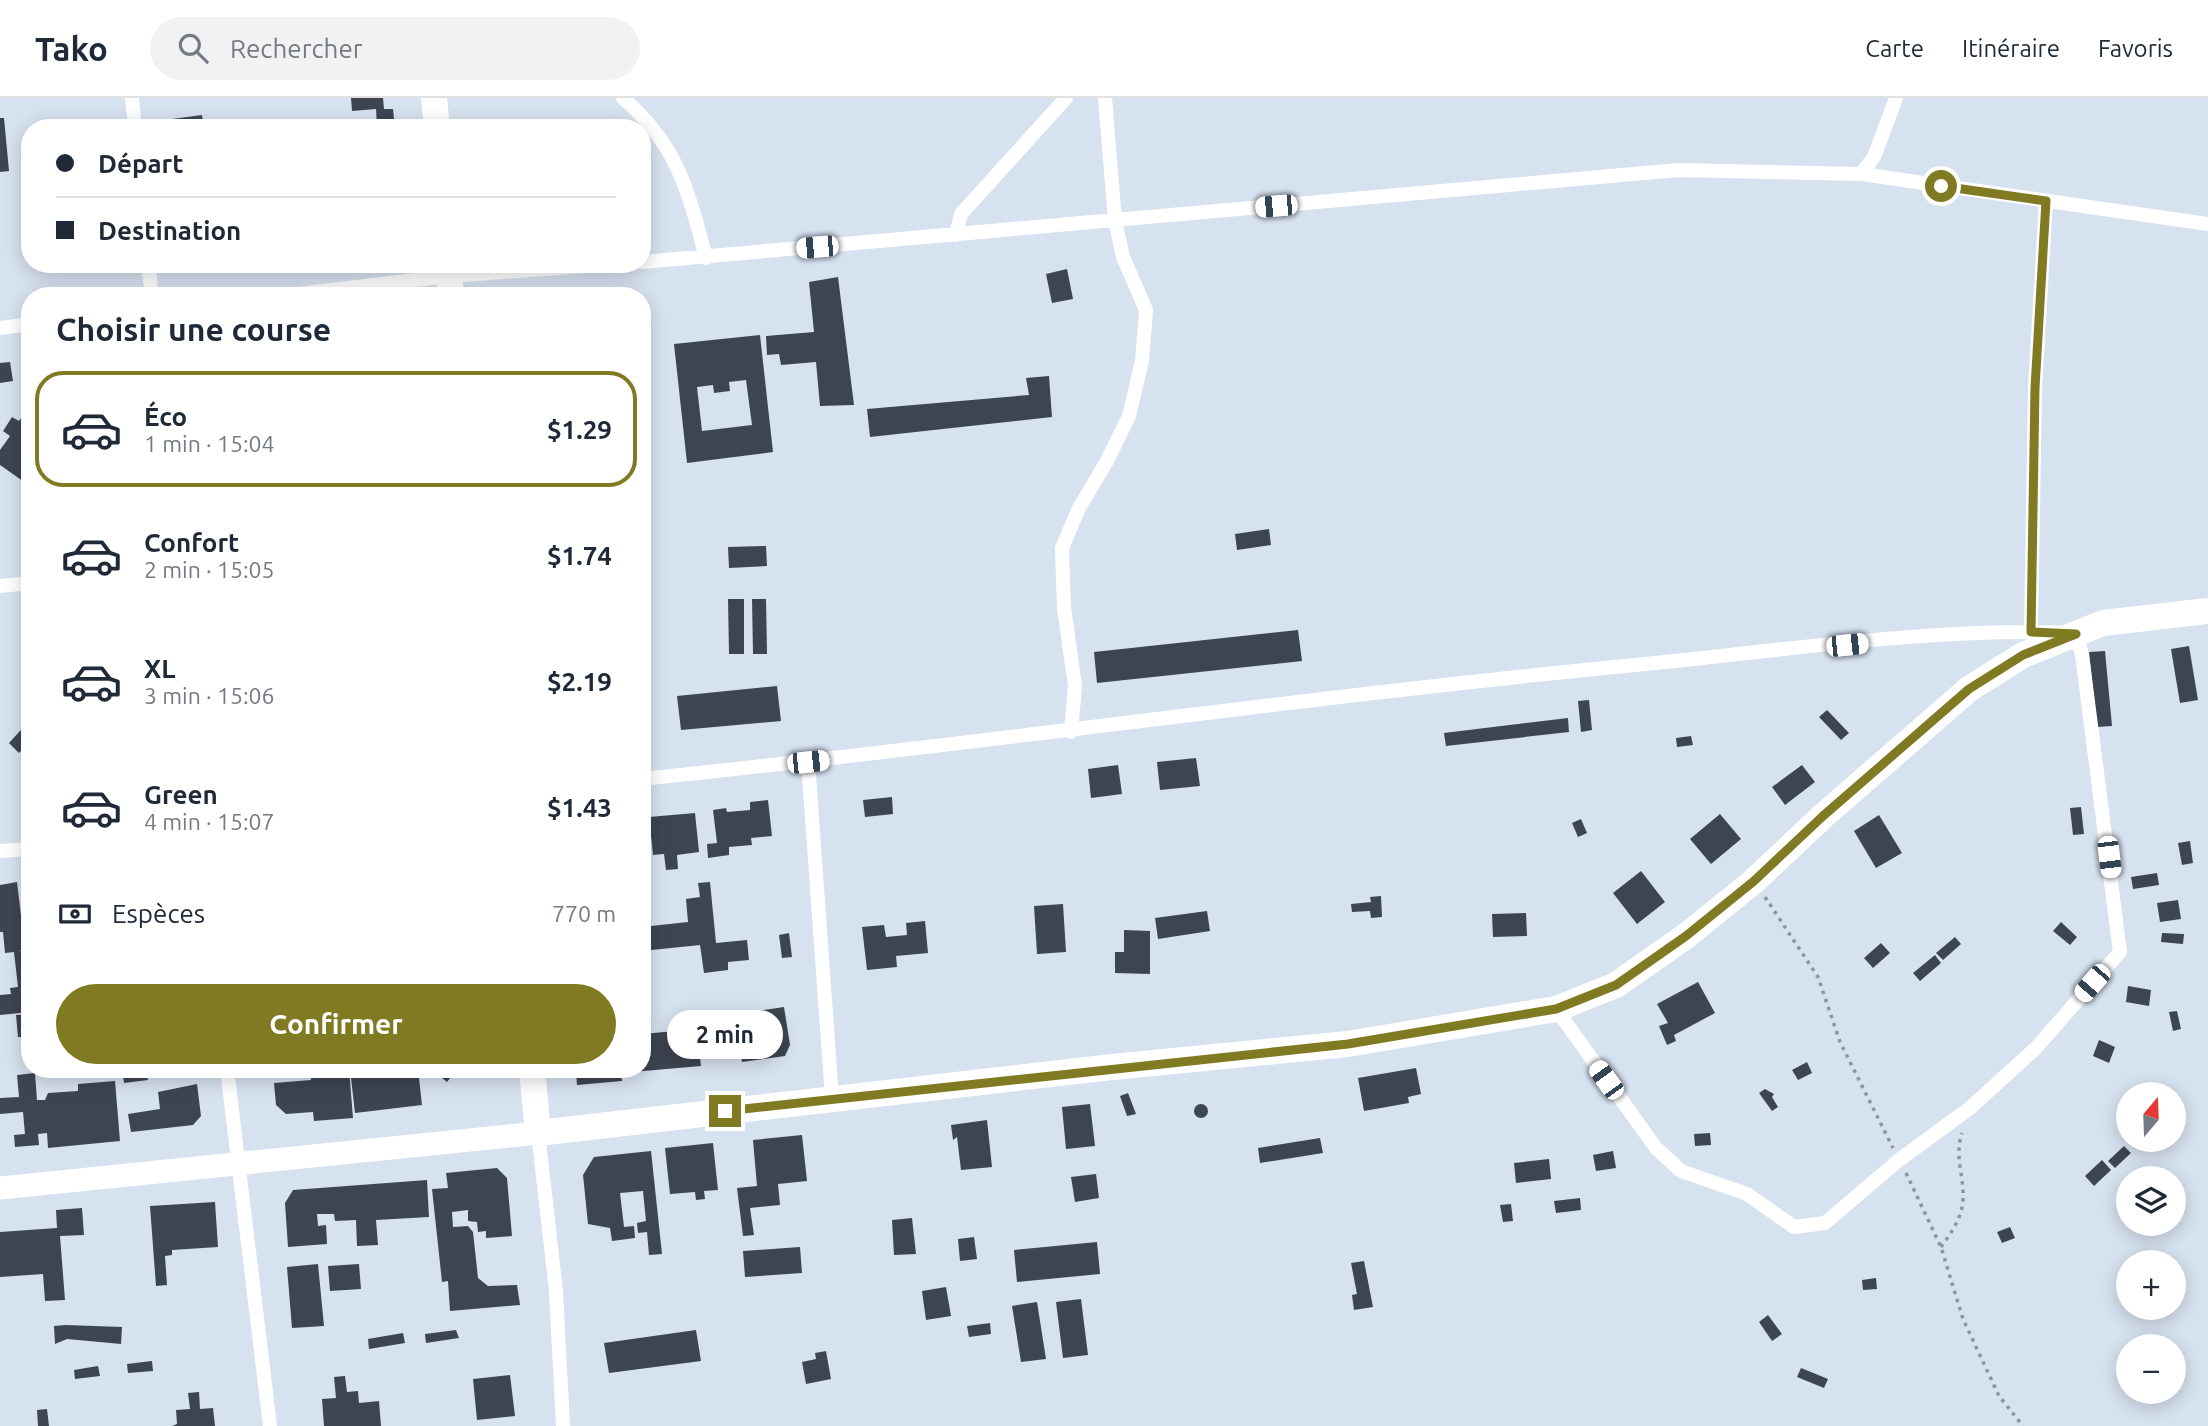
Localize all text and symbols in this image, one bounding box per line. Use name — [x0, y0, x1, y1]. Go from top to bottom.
search box — [150, 17, 640, 80]
icon: search — [174, 29, 212, 67]
text: Tako — [35, 30, 108, 67]
text: Rechercher — [230, 34, 363, 63]
text: Carte — [1865, 35, 1924, 62]
text: Itinéraire — [1962, 35, 2060, 62]
text: Favoris — [2098, 35, 2173, 62]
text: Départ — [98, 149, 184, 178]
route start — [1925, 170, 1957, 202]
car — [1255, 194, 1298, 218]
text: Destination — [98, 216, 241, 245]
car — [796, 235, 839, 259]
text: Choisir une course — [56, 311, 331, 347]
icon: car — [60, 398, 123, 461]
text: Éco — [144, 402, 187, 431]
text: $1.29 — [547, 415, 612, 444]
text: 1 min · 15:04 — [144, 431, 275, 456]
icon: car — [60, 524, 123, 587]
text: Confort — [144, 528, 239, 557]
text: $1.74 — [547, 541, 612, 570]
text: 2 min · 15:05 — [144, 557, 275, 582]
car — [1826, 632, 1869, 658]
icon: car — [60, 650, 123, 713]
text: XL — [144, 654, 175, 683]
text: $2.19 — [547, 667, 612, 696]
text: 3 min · 15:06 — [144, 683, 275, 708]
car — [787, 749, 830, 775]
icon: car — [60, 776, 123, 839]
text: Green — [144, 780, 218, 809]
text: $1.43 — [547, 793, 612, 822]
text: 4 min · 15:07 — [144, 809, 275, 834]
car — [2097, 835, 2122, 879]
icon: cash — [56, 895, 94, 933]
text: Espèces — [112, 899, 205, 928]
text: 770 m — [552, 901, 616, 926]
car — [2071, 960, 2114, 1006]
button: Confirmer — [56, 984, 616, 1064]
callout: 2 min — [667, 1010, 783, 1058]
text: 2 min — [696, 1022, 754, 1047]
car — [1586, 1057, 1627, 1103]
north arrow — [2116, 1082, 2186, 1152]
map controls — [2116, 1082, 2186, 1404]
route end — [709, 1095, 741, 1127]
button: layers — [2116, 1166, 2186, 1236]
button: + — [2116, 1250, 2186, 1320]
button: − — [2116, 1334, 2186, 1404]

